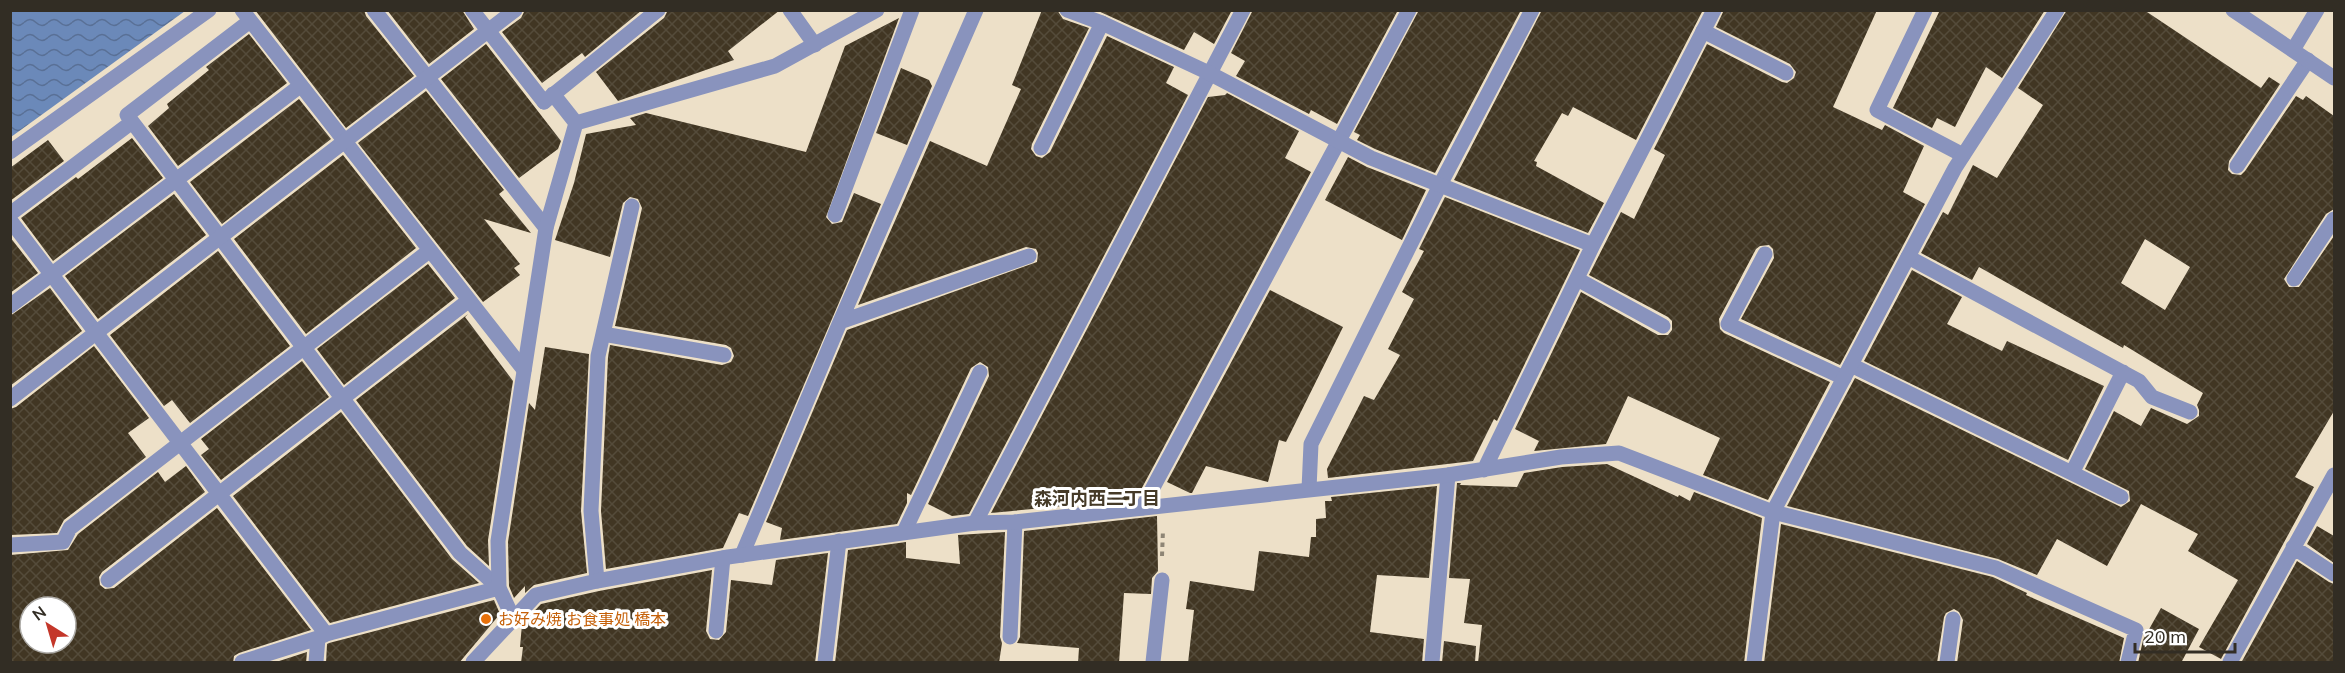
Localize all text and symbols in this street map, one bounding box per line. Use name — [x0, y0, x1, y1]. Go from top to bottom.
district label: 森河内西二丁目 — [1034, 487, 1160, 510]
north arrow — [18, 595, 78, 655]
text: N — [28, 601, 50, 625]
place label: お好み焼 お食事処 橋本 — [498, 609, 666, 629]
marker: お好み焼 お食事処 橋本 — [479, 612, 493, 626]
scale bar — [2135, 616, 2236, 654]
text: 20 m — [2144, 625, 2186, 648]

